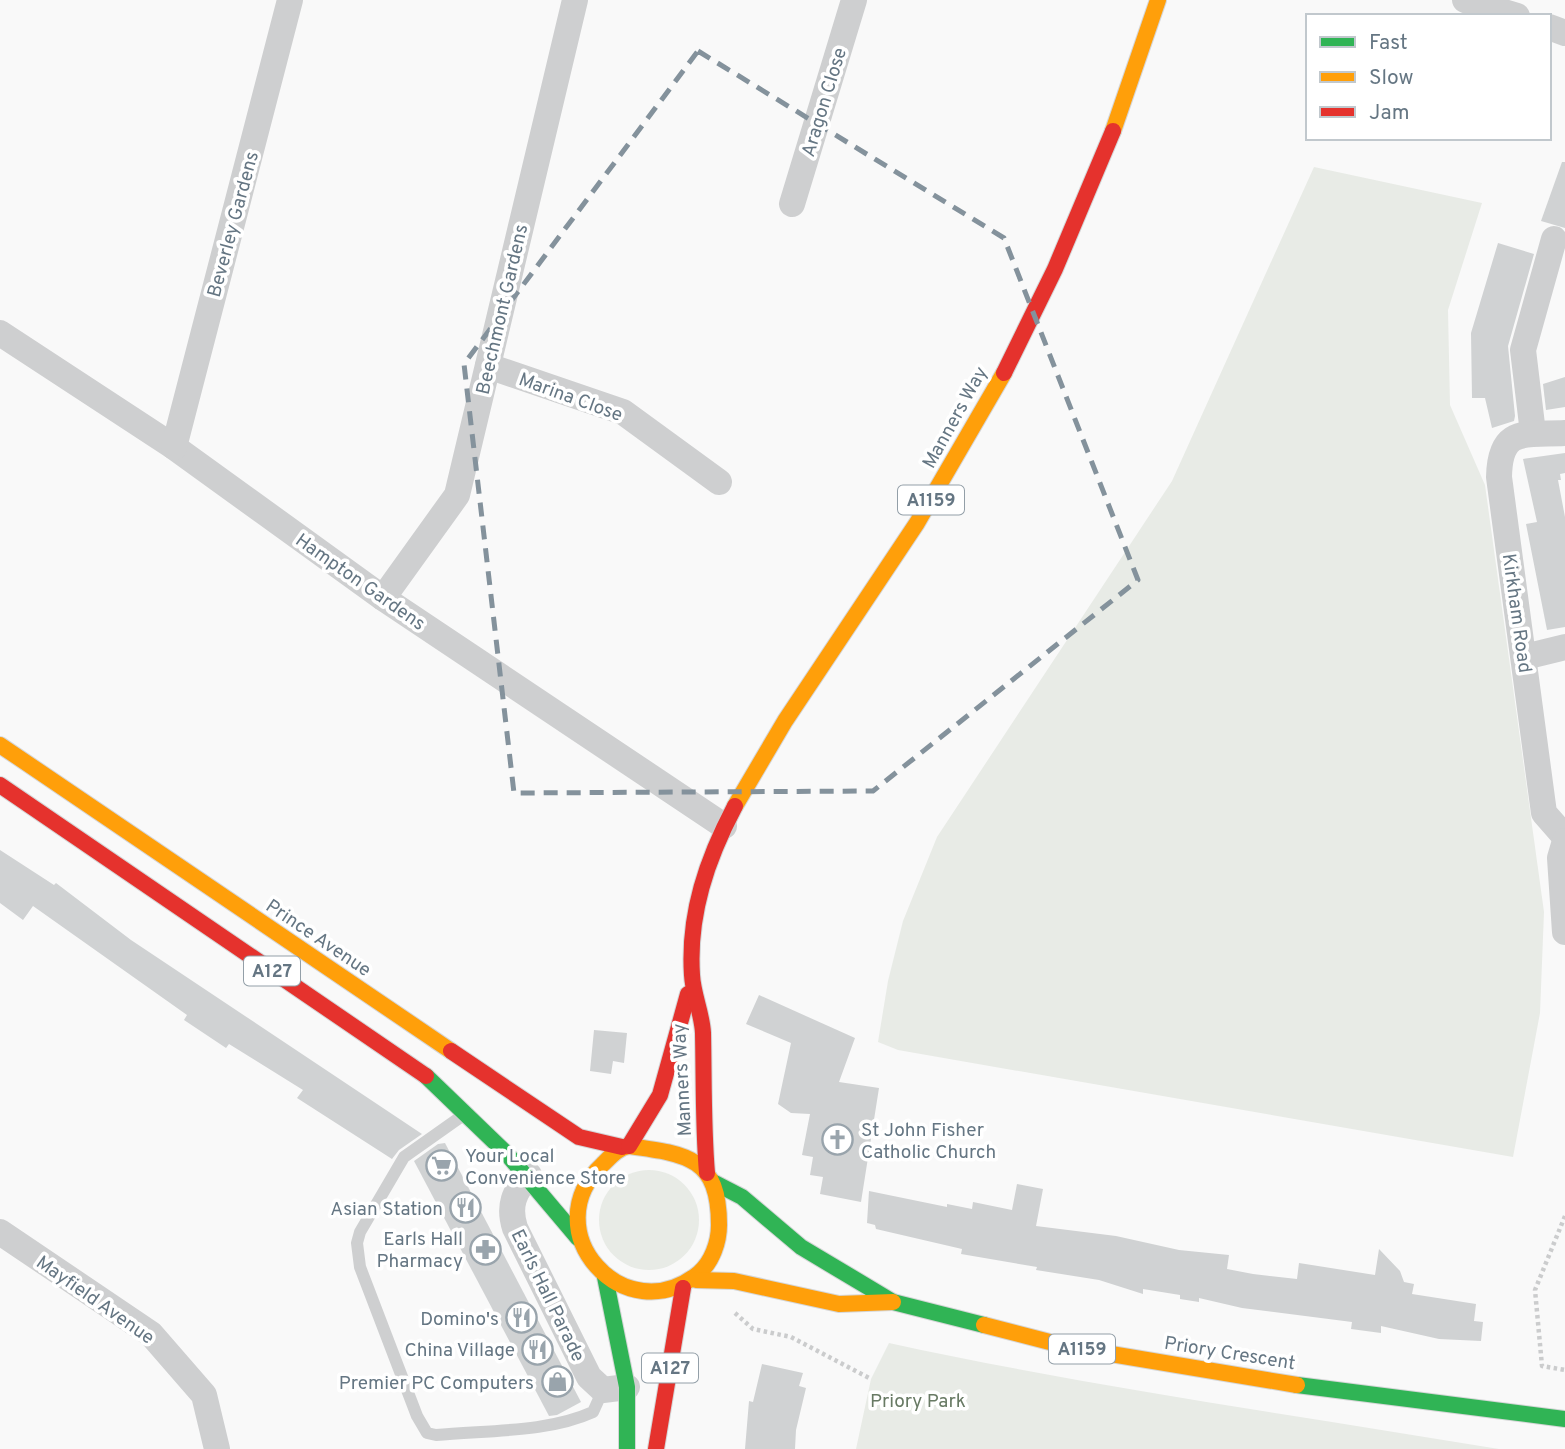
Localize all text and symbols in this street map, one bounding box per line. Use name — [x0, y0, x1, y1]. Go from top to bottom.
legend — [1306, 14, 1551, 140]
text: Fast — [1369, 30, 1408, 57]
street label: Aragon Close — [797, 45, 853, 160]
text: Slow — [1369, 65, 1414, 92]
text: Jam — [1369, 100, 1410, 127]
street label: Beverley Gardens — [203, 149, 265, 300]
street label: Beechmont Gardens — [472, 222, 534, 397]
street label: Manners Way — [918, 363, 994, 473]
street label: Marina Close — [515, 368, 626, 428]
road number: A1159 — [898, 486, 964, 514]
street label: Hampton Gardens — [290, 529, 430, 636]
street label: Kirkham Road — [1496, 552, 1536, 675]
street label: Prince Avenue — [261, 895, 375, 983]
road number: A127 — [244, 956, 300, 986]
street label: Manners Way — [668, 1023, 698, 1137]
place label: St John Fisher Catholic Church — [861, 1119, 996, 1165]
church icon: St John Fisher Catholic Church — [821, 1123, 855, 1157]
place label: Your Local Convenience Store — [465, 1145, 626, 1191]
supermarket icon: Your Local Convenience Store — [425, 1149, 459, 1183]
restaurant icon: Asian Station — [449, 1191, 483, 1225]
place label: Asian Station — [330, 1198, 443, 1222]
street label: Earls Hall Parade — [505, 1226, 590, 1366]
place label: Earls Hall Pharmacy — [377, 1228, 463, 1274]
pharmacy icon: Earls Hall Pharmacy — [469, 1232, 503, 1266]
street label: Mayfield Avenue — [31, 1251, 159, 1350]
restaurant icon: Domino's — [505, 1301, 539, 1335]
place label: Domino's — [420, 1308, 499, 1332]
restaurant icon: China Village — [521, 1332, 555, 1366]
street label: Priory Crescent — [1162, 1332, 1297, 1376]
road number: A1159 — [1049, 1334, 1115, 1364]
place label: China Village — [404, 1339, 515, 1363]
road number: A127 — [642, 1353, 698, 1382]
shop icon: Premier PC Computers — [540, 1365, 574, 1399]
place label: Premier PC Computers — [339, 1372, 534, 1396]
park label: Priory Park — [870, 1390, 966, 1414]

